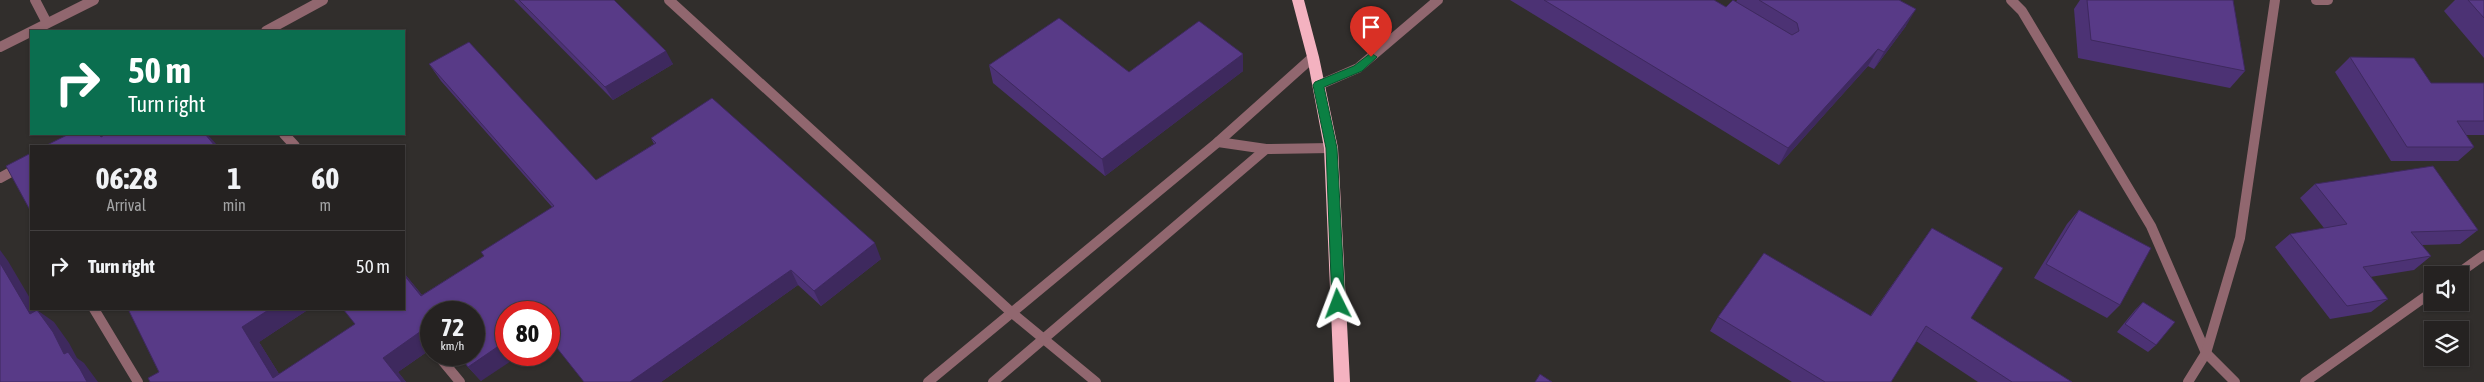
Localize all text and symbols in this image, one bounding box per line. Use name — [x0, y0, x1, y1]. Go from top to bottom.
pin — [1350, 6, 1392, 57]
icon: arrive — [1357, 13, 1385, 41]
icon: right — [45, 50, 110, 115]
text: 50 m — [128, 50, 191, 90]
text: Turn right — [128, 91, 205, 117]
text: 06:28 — [96, 161, 157, 195]
text: 1 — [227, 161, 241, 195]
text: 60 — [311, 161, 339, 195]
text: Arrival — [107, 196, 146, 214]
text: min — [223, 196, 246, 214]
text: m — [320, 196, 331, 214]
icon: right — [45, 252, 73, 280]
text: Turn right — [88, 255, 155, 277]
text: 50 m — [356, 255, 390, 277]
map controls — [2424, 266, 2469, 366]
button: sound — [2424, 266, 2469, 311]
position arrow — [1311, 277, 1363, 329]
speed limit sign: 80 — [495, 301, 560, 366]
text: 72 — [441, 313, 464, 341]
button: layers — [2424, 321, 2469, 366]
text: km/h — [441, 339, 464, 353]

